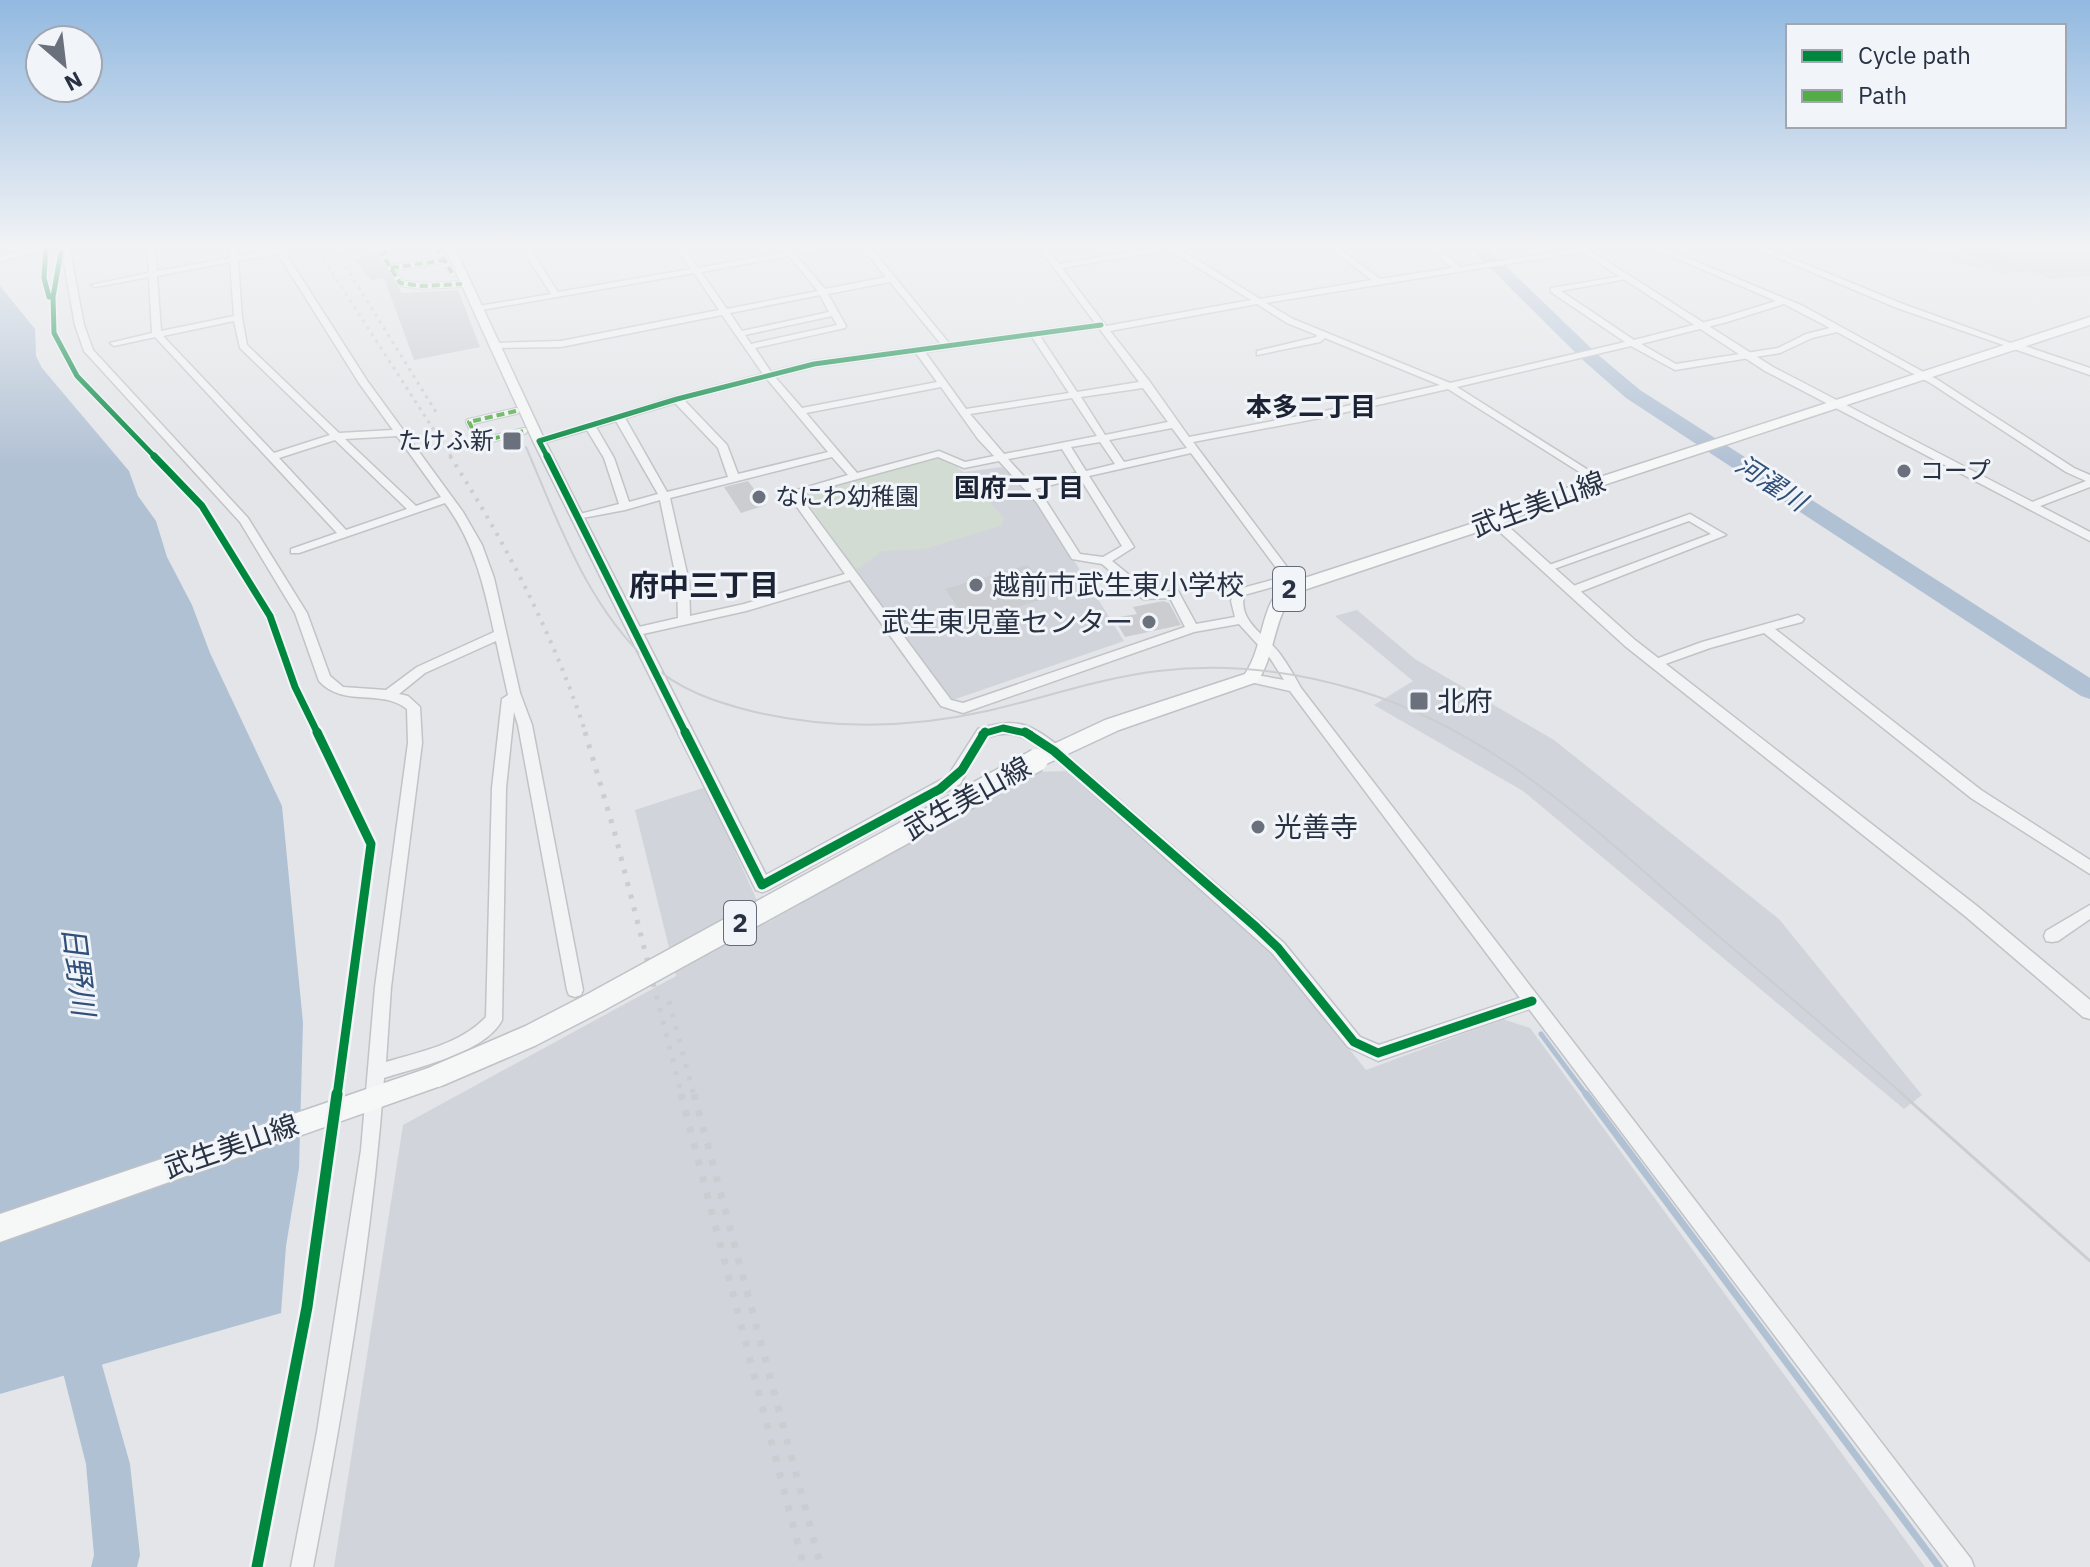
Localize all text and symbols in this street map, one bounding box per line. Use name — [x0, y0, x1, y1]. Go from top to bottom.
north arrow — [24, 24, 104, 104]
legend — [1786, 24, 2066, 128]
text: Cycle path — [1858, 39, 1971, 71]
text: N — [60, 66, 87, 99]
text: Path — [1858, 79, 1907, 111]
district label: 本多二丁目 — [1246, 389, 1376, 423]
place label: たけふ新 — [398, 424, 494, 456]
marker: たけふ新 — [501, 430, 523, 452]
water label: 河濯川 — [1730, 447, 1816, 519]
place label: コープ — [1920, 454, 1991, 486]
street label: 武生美山線 — [1466, 462, 1610, 545]
marker: コープ — [1895, 462, 1913, 480]
district label: 国府二丁目 — [954, 470, 1084, 504]
place label: なにわ幼稚園 — [775, 480, 919, 512]
marker: なにわ幼稚園 — [750, 488, 768, 506]
district label: 府中三丁目 — [629, 565, 779, 604]
place label: 越前市武生東小学校 — [992, 566, 1244, 603]
road number: 2 — [1273, 567, 1305, 611]
marker: 越前市武生東小学校 — [967, 576, 985, 594]
place label: 武生東児童センター — [881, 603, 1133, 640]
marker: 武生東児童センター — [1140, 613, 1158, 631]
place label: 北府 — [1437, 682, 1493, 719]
marker: 北府 — [1408, 690, 1430, 712]
street label: 武生美山線 — [897, 747, 1037, 848]
place label: 光善寺 — [1274, 808, 1358, 845]
marker: 光善寺 — [1249, 818, 1267, 836]
road number: 2 — [724, 901, 756, 945]
water label: 日野川 — [55, 924, 105, 1021]
street label: 武生美山線 — [159, 1105, 303, 1186]

